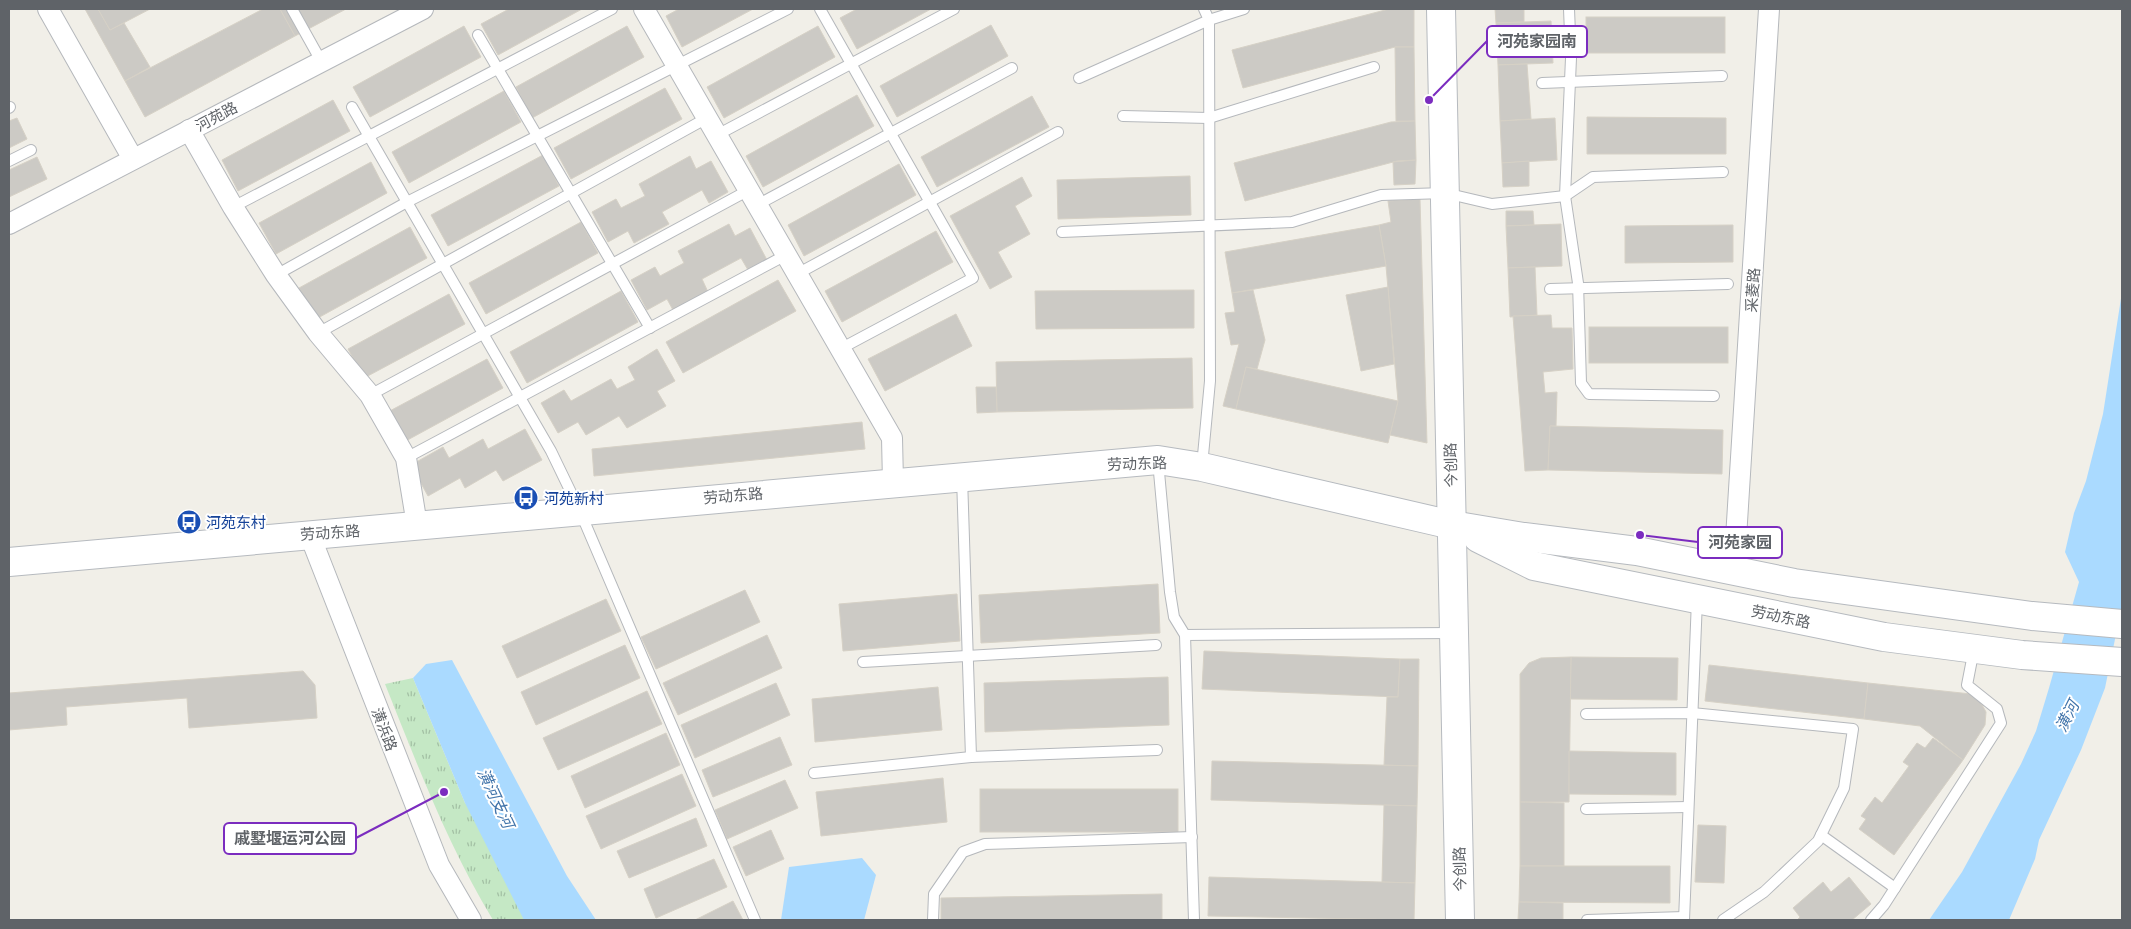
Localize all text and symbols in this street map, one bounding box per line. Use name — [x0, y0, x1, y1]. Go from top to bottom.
callout: 河苑家园南 — [1487, 26, 1587, 57]
text: 河苑家园南 — [1497, 31, 1577, 51]
street label: 河苑路 — [192, 97, 240, 135]
street label: 采菱路 — [1741, 267, 1763, 313]
street label: 今创路 — [1441, 442, 1459, 488]
street label: 劳动东路 — [1107, 453, 1167, 473]
street label: 劳动东路 — [702, 483, 764, 507]
bus stop icon: 河苑新村 — [513, 485, 539, 511]
place label: 河苑新村 — [544, 489, 604, 507]
bus stop icon: 河苑东村 — [176, 509, 202, 535]
place label: 河苑东村 — [206, 513, 266, 531]
street label: 劳动东路 — [299, 521, 361, 543]
callout: 河苑家园 — [1698, 527, 1782, 558]
text: 河苑家园 — [1708, 532, 1772, 552]
street label: 劳动东路 — [1750, 601, 1812, 631]
water label: 潢河 — [2051, 695, 2085, 735]
street label: 潢浜路 — [369, 705, 401, 753]
water label: 潢河支河 — [473, 765, 520, 834]
callout: 戚墅堰运河公园 — [224, 823, 356, 854]
text: 戚墅堰运河公园 — [234, 828, 346, 848]
street label: 今创路 — [1450, 846, 1468, 892]

